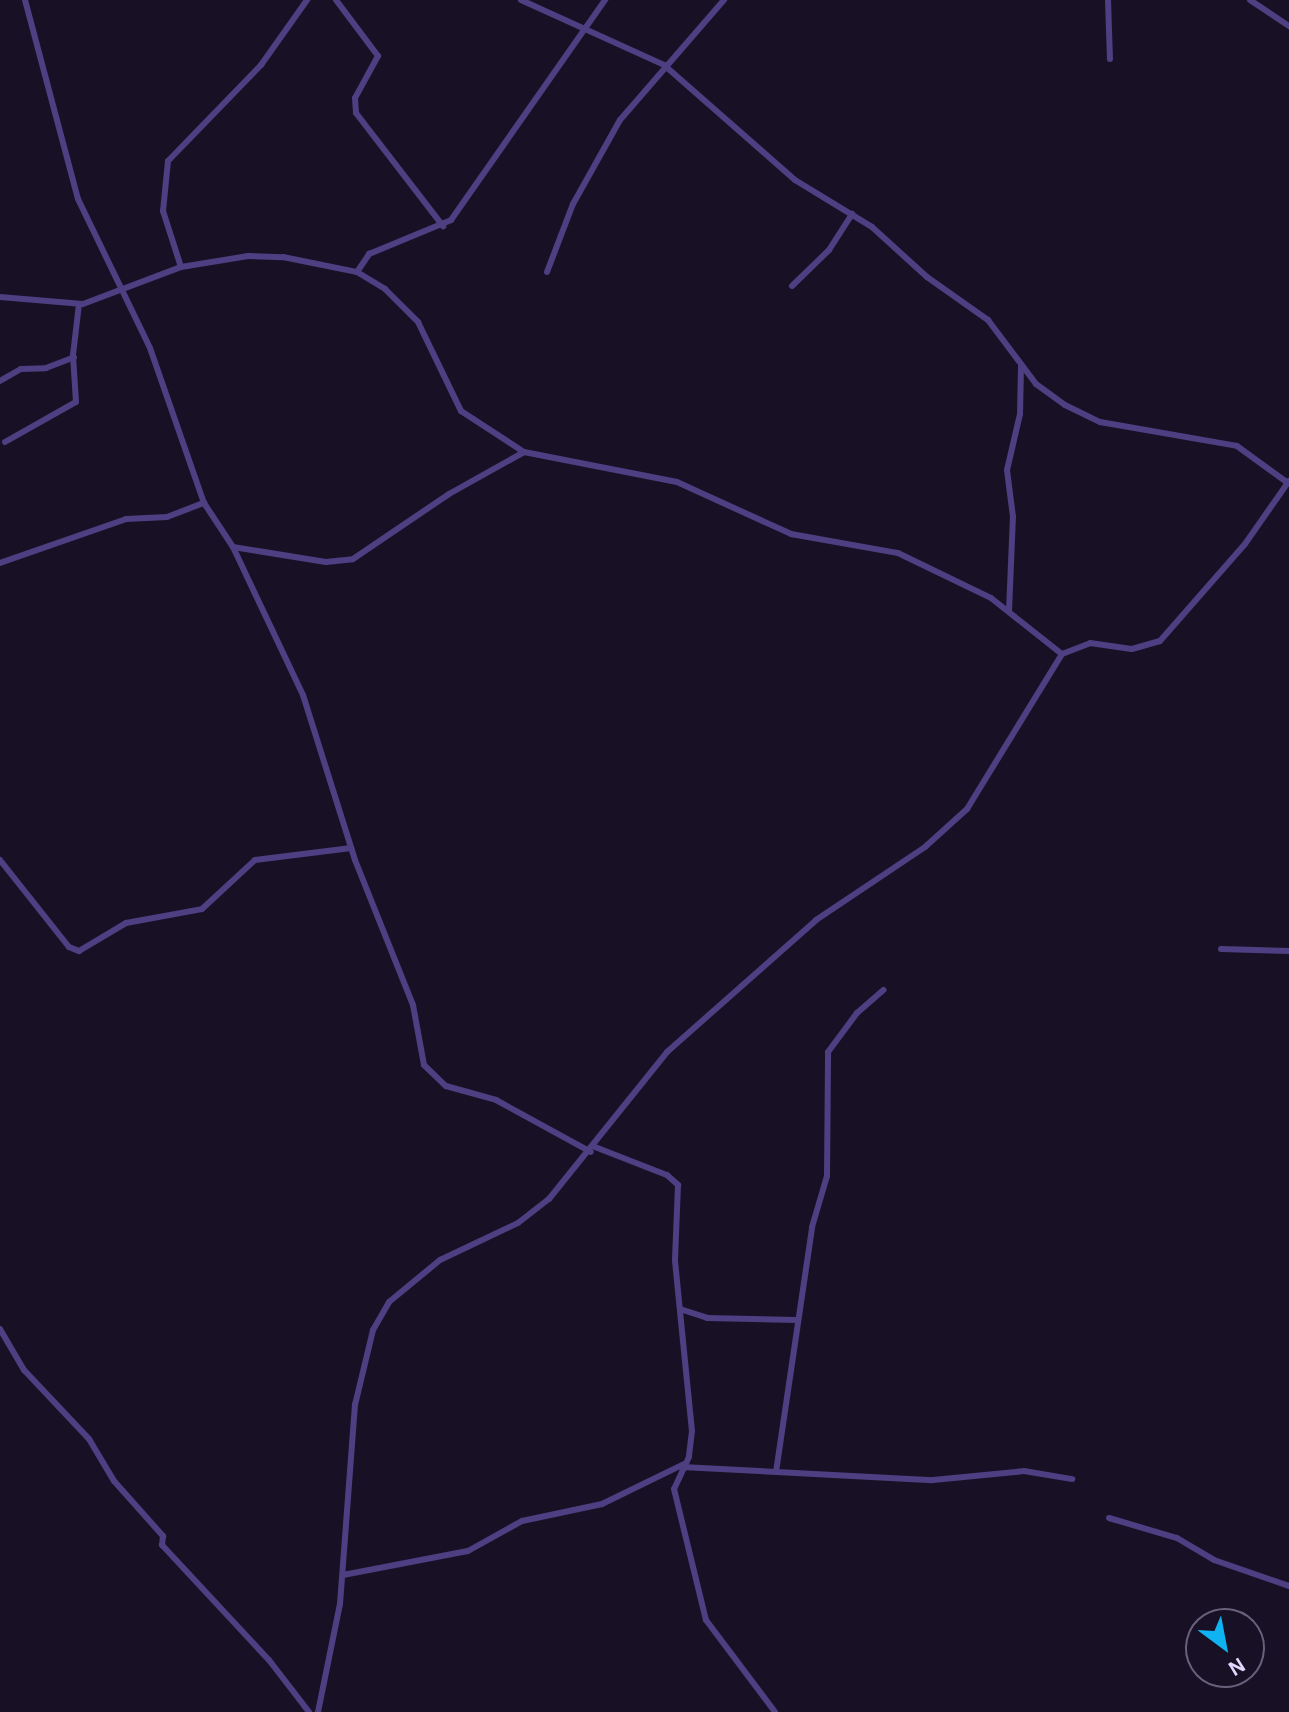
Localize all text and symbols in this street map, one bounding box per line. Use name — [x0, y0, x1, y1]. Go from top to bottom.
north arrow — [1185, 1608, 1265, 1688]
text: N — [1224, 1653, 1249, 1680]

